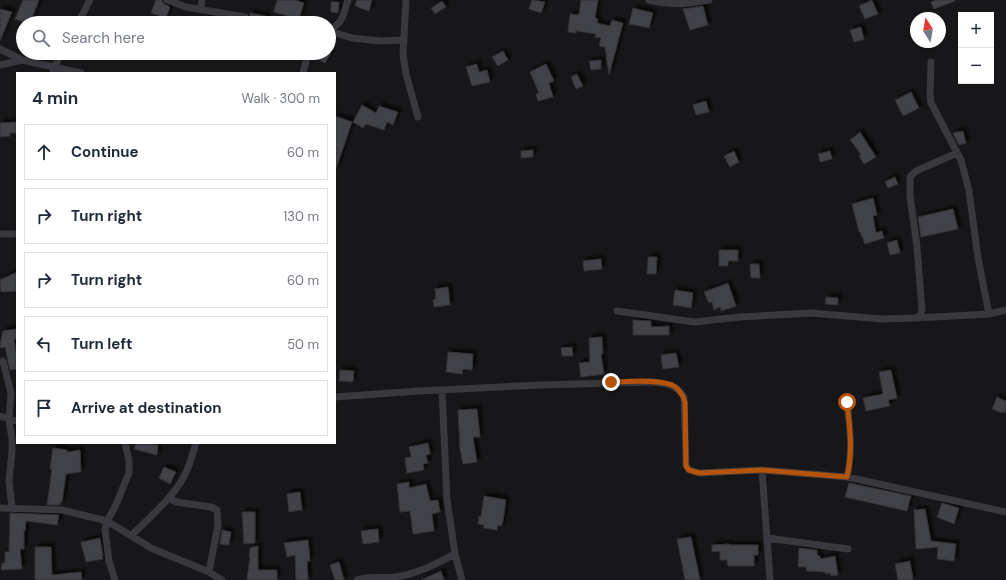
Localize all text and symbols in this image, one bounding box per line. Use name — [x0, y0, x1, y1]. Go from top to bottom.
north arrow — [910, 12, 946, 48]
map controls — [958, 12, 994, 84]
button: + — [958, 12, 994, 48]
search box — [16, 16, 336, 60]
icon: search — [30, 27, 52, 49]
text: Search here — [62, 28, 145, 48]
button: − — [958, 48, 994, 84]
text: 4 min — [32, 87, 78, 109]
text: Walk · 300 m — [242, 90, 320, 107]
icon: ahead — [33, 141, 55, 163]
text: Continue — [71, 142, 139, 162]
text: 60 m — [287, 144, 319, 161]
icon: right — [33, 205, 55, 227]
text: Turn right — [71, 206, 142, 226]
text: 130 m — [283, 208, 319, 225]
icon: right — [33, 269, 55, 291]
text: Turn right — [71, 270, 142, 290]
text: 60 m — [287, 272, 319, 289]
icon: left — [33, 333, 55, 355]
text: Turn left — [71, 334, 132, 354]
text: 50 m — [287, 336, 319, 353]
route end — [602, 373, 620, 391]
route start — [838, 393, 856, 411]
icon: arrive — [33, 397, 55, 419]
text: Arrive at destination — [71, 398, 222, 418]

